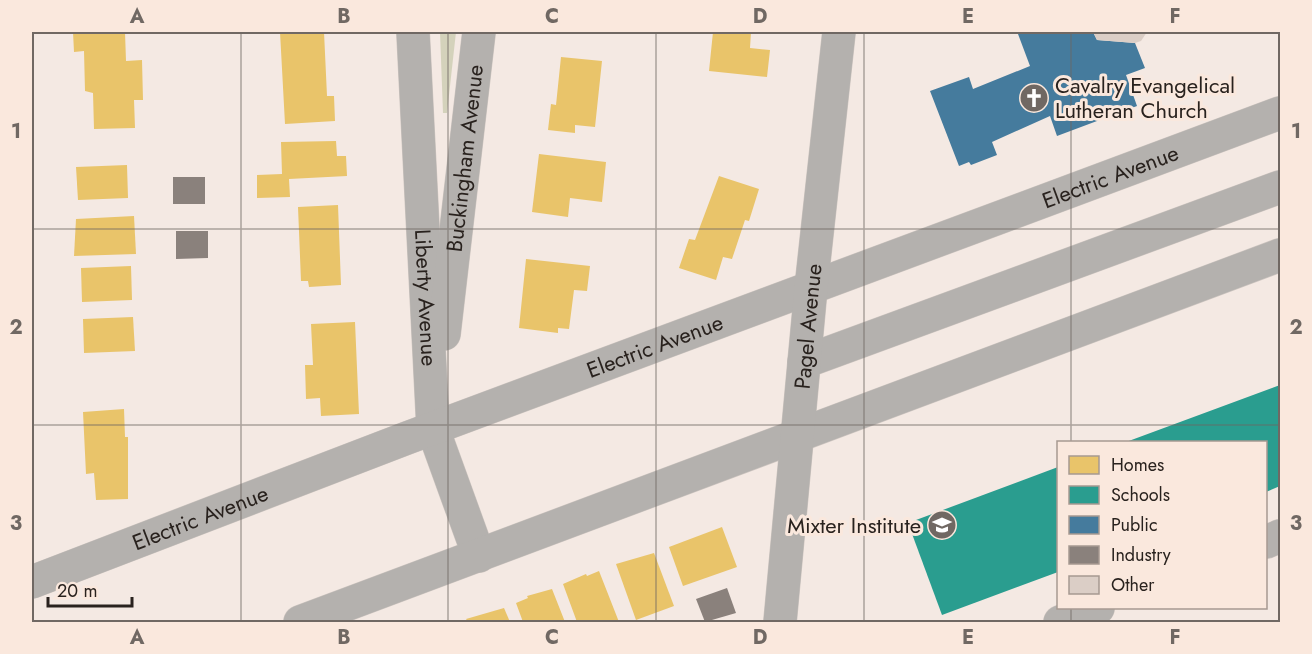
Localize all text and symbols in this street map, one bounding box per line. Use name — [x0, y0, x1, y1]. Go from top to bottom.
text: A — [129, 2, 145, 31]
text: B — [337, 2, 351, 31]
text: C — [545, 2, 559, 31]
text: D — [753, 2, 767, 31]
text: E — [962, 2, 974, 31]
text: F — [1169, 2, 1181, 31]
street label: Buckingham Avenue — [438, 63, 491, 254]
place label: Cavalry Evangelical Lutheran Church — [1055, 69, 1235, 126]
church icon: Cavalry Evangelical Lutheran Church — [1018, 82, 1050, 114]
text: 1 — [11, 117, 21, 146]
text: 1 — [1291, 117, 1301, 146]
street label: Electric Avenue — [1037, 136, 1183, 216]
street label: Liberty Avenue — [407, 228, 446, 367]
street label: Pagel Avenue — [786, 262, 830, 391]
street label: Electric Avenue — [582, 306, 727, 386]
text: 2 — [9, 313, 23, 342]
text: 2 — [1289, 313, 1303, 342]
legend — [1057, 441, 1267, 609]
text: Homes — [1111, 452, 1164, 478]
street label: Electric Avenue — [127, 477, 273, 558]
text: Schools — [1111, 482, 1170, 508]
text: 3 — [10, 509, 22, 538]
place label: Mixter Institute — [787, 509, 921, 541]
school or university icon: Mixter Institute — [926, 509, 958, 541]
text: 3 — [1290, 509, 1302, 538]
text: Public — [1111, 512, 1158, 538]
text: Industry — [1111, 542, 1171, 568]
scale bar — [48, 570, 132, 608]
text: Other — [1111, 572, 1155, 598]
text: 20 m — [57, 578, 97, 604]
text: A — [129, 623, 145, 652]
text: B — [337, 623, 351, 652]
text: C — [545, 623, 559, 652]
text: D — [753, 623, 767, 652]
text: E — [962, 623, 974, 652]
text: F — [1169, 623, 1181, 652]

